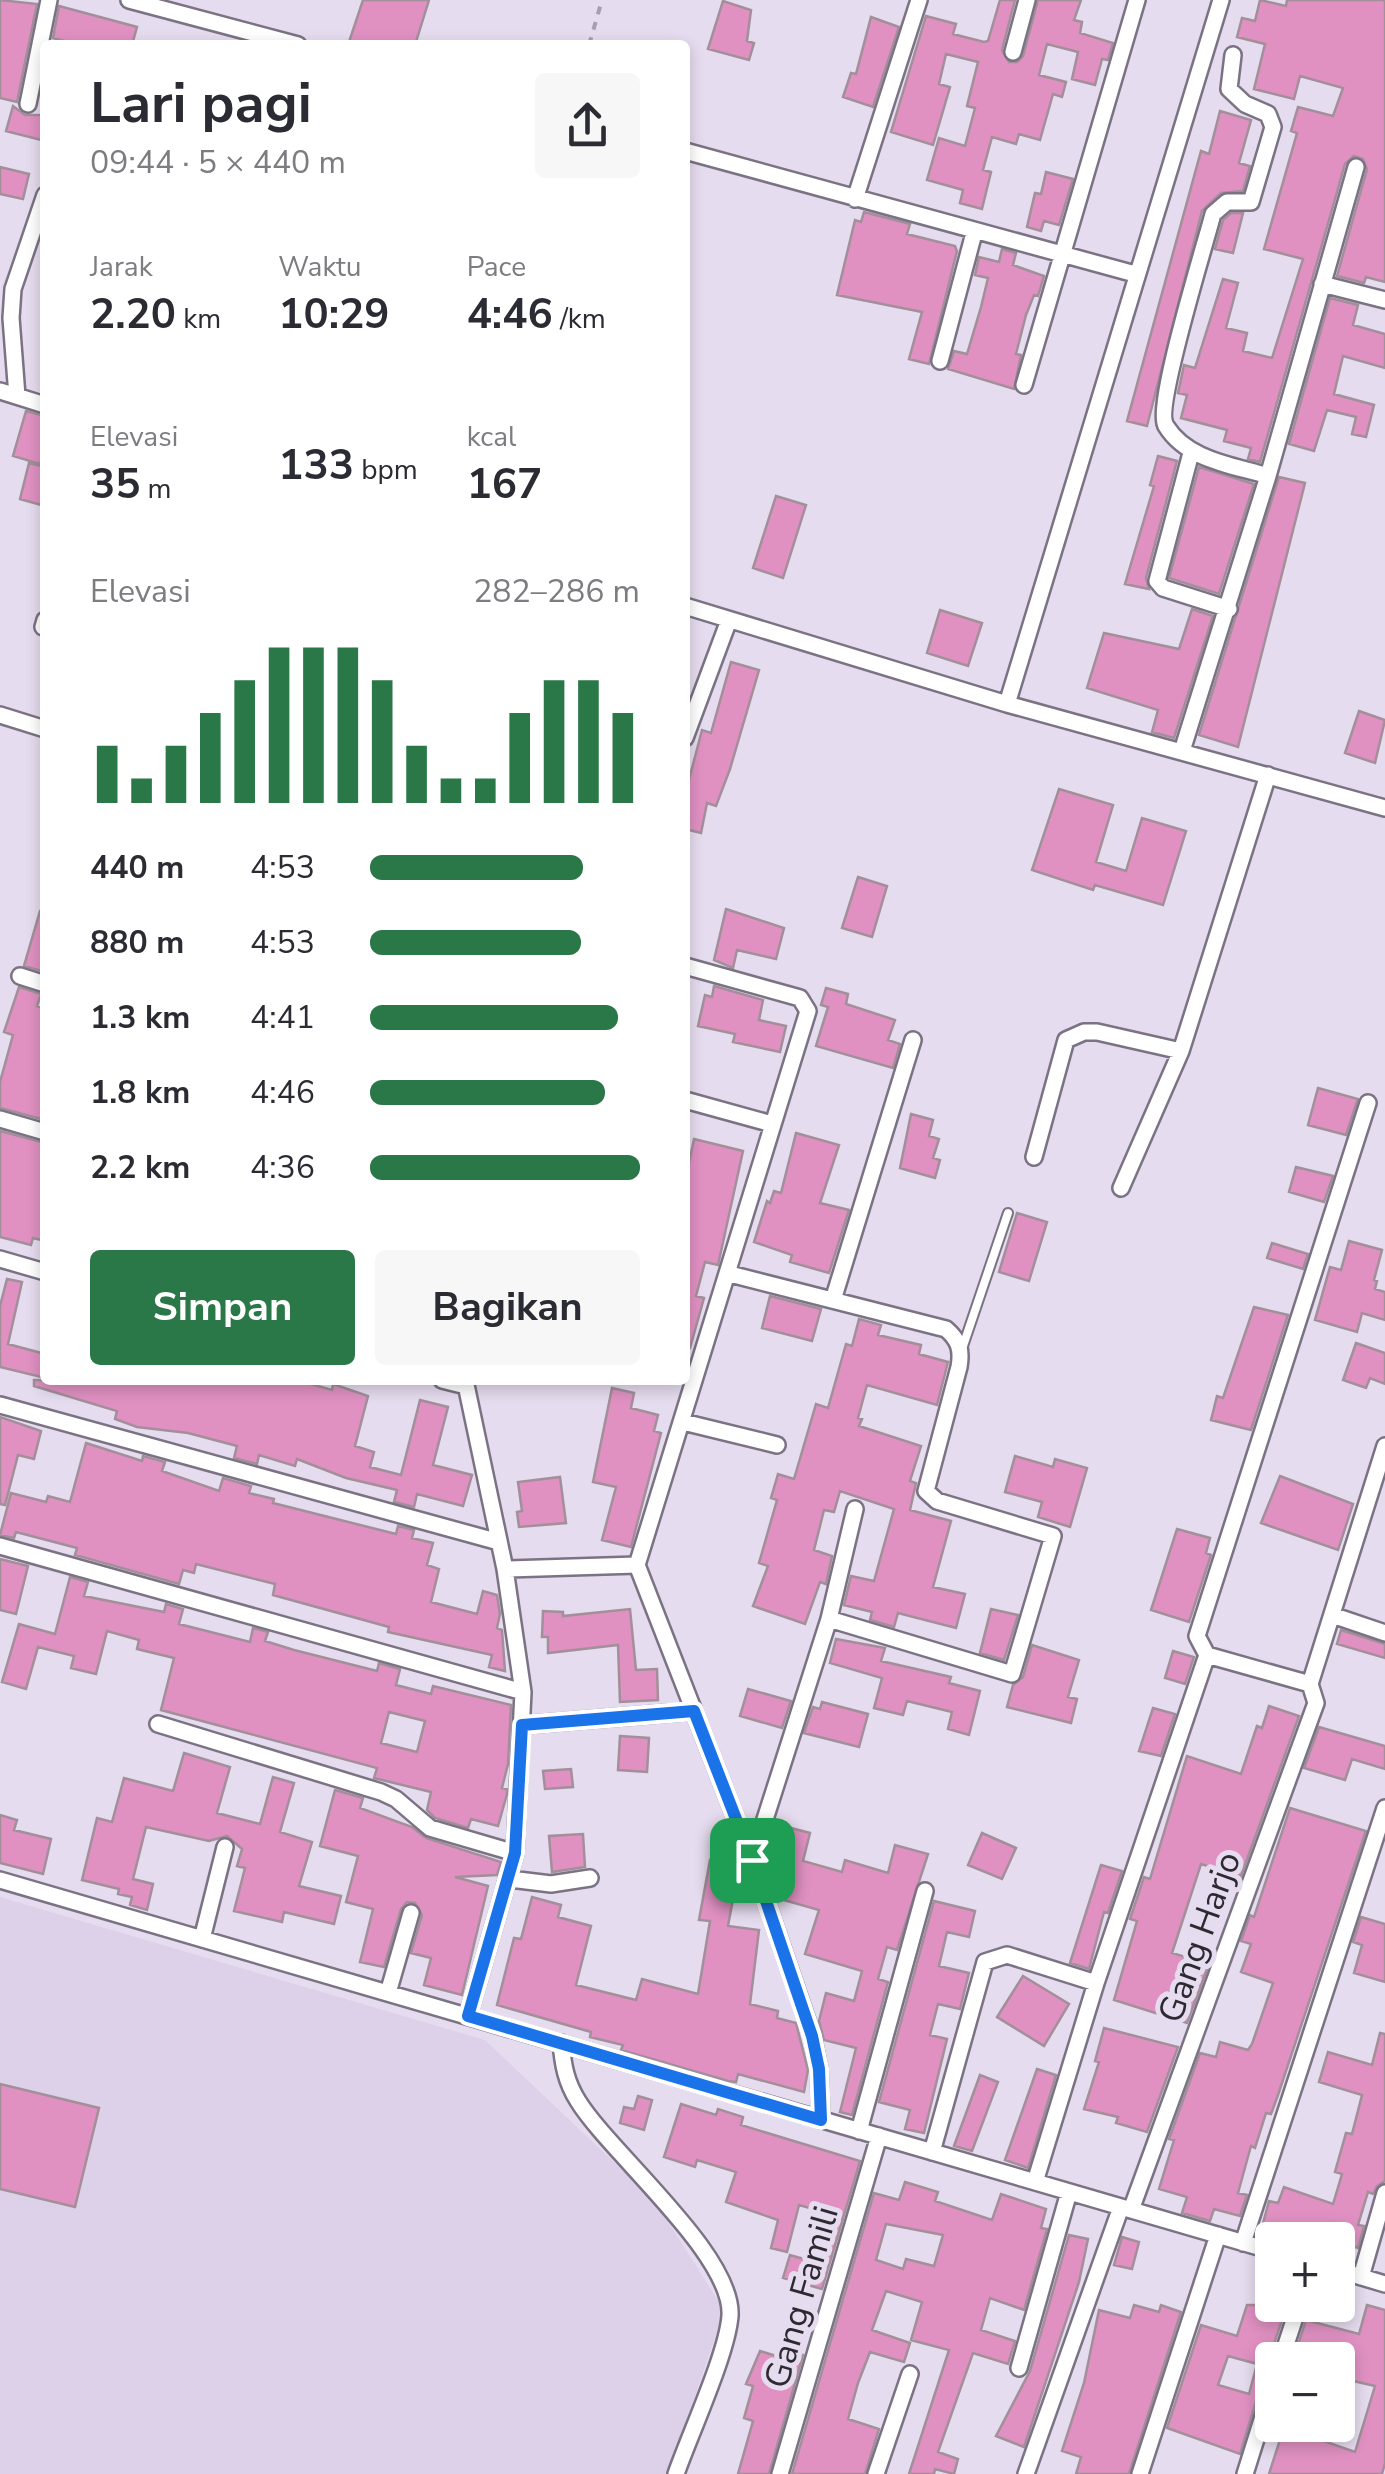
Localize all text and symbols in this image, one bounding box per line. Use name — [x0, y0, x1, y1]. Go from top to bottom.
text: Lari pagi — [90, 66, 312, 141]
button: share — [535, 73, 640, 178]
text: 09:44 · 5 × 440 m — [90, 141, 346, 184]
text: Jarak — [90, 248, 153, 286]
text: Waktu — [278, 248, 362, 286]
text: Pace — [467, 248, 526, 286]
text: 2.20 — [90, 286, 176, 343]
text: 10:29 — [278, 286, 390, 343]
text: 4:46 — [467, 286, 553, 343]
text: km — [176, 300, 221, 338]
text: /km — [553, 300, 606, 338]
text: Elevasi — [90, 418, 178, 456]
text: kcal — [467, 418, 516, 456]
text: 133 — [278, 437, 354, 494]
text: bpm — [354, 451, 418, 489]
text: 35 — [90, 456, 140, 513]
text: 167 — [467, 456, 542, 513]
text: m — [140, 470, 172, 508]
text: Elevasi — [90, 570, 191, 613]
text: 282–286 m — [473, 570, 640, 613]
text: 440 m — [90, 846, 184, 889]
text: 4:53 — [250, 846, 315, 889]
text: 880 m — [90, 921, 184, 964]
text: 4:53 — [250, 921, 315, 964]
text: 1.3 km — [90, 996, 190, 1039]
text: 4:41 — [250, 996, 315, 1039]
text: 1.8 km — [90, 1071, 190, 1114]
text: 4:46 — [250, 1071, 315, 1114]
text: 2.2 km — [90, 1146, 190, 1189]
text: 4:36 — [250, 1146, 315, 1189]
button: Simpan — [90, 1250, 355, 1365]
button: Bagikan — [375, 1250, 640, 1365]
pin — [710, 1818, 795, 1903]
icon: arrive — [725, 1833, 780, 1888]
street label: Gang Harjo — [1147, 1845, 1252, 2029]
street label: Gang Famili — [753, 2201, 850, 2393]
map controls — [1255, 2222, 1355, 2442]
button: + — [1255, 2222, 1355, 2322]
button: − — [1255, 2342, 1355, 2442]

